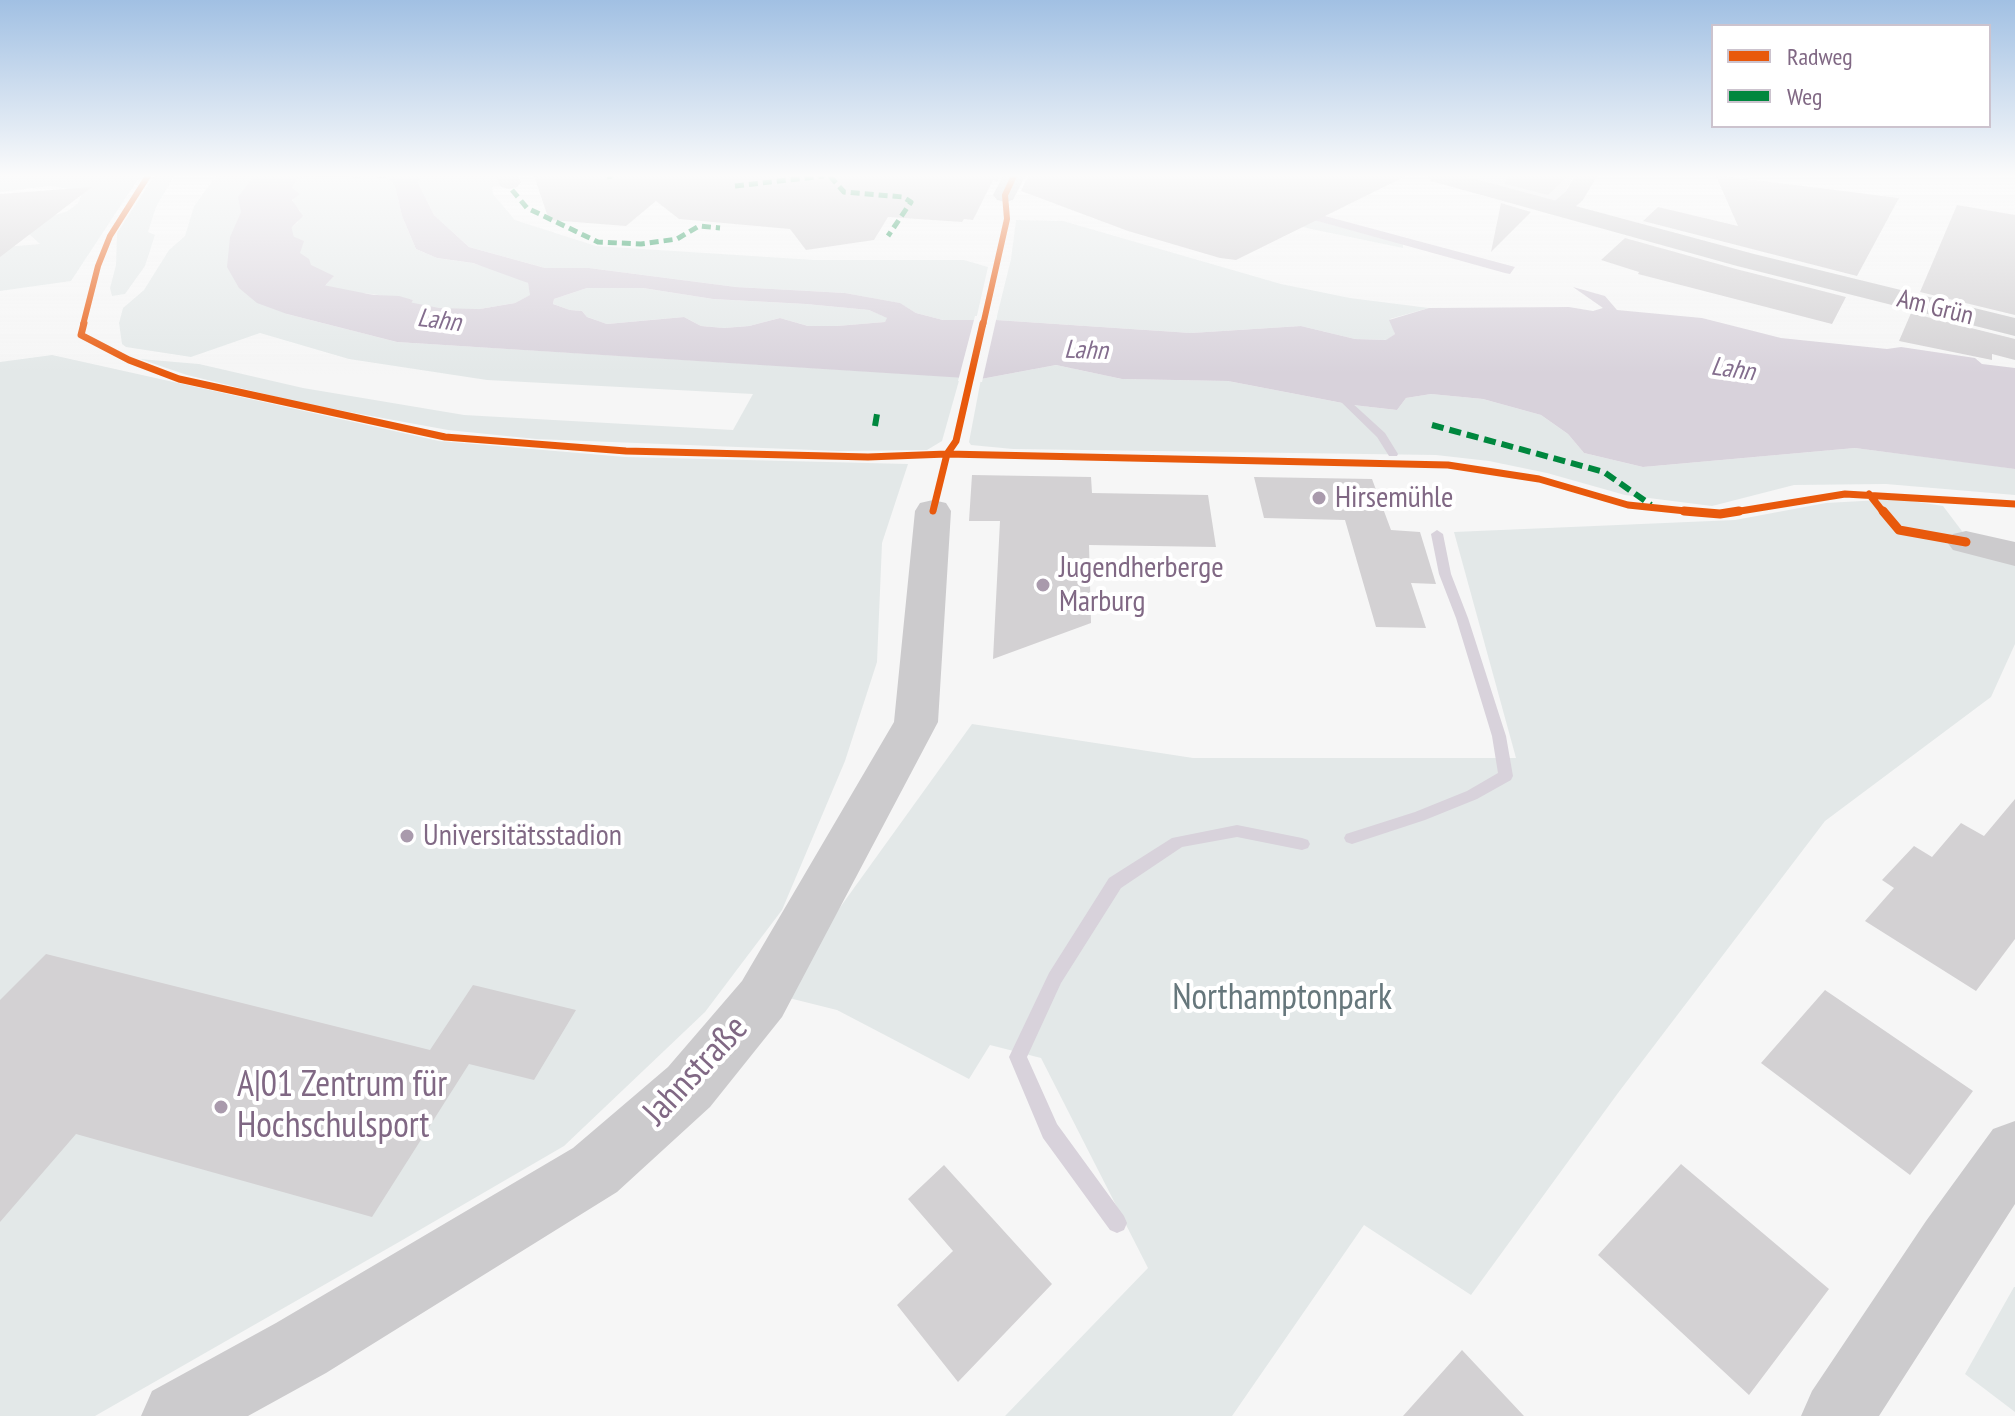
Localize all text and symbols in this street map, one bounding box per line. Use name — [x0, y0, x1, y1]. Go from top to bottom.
legend — [1711, 24, 1991, 128]
text: Radweg — [1787, 41, 1853, 72]
text: Weg — [1787, 81, 1822, 112]
street label: Am Grün — [1894, 284, 1976, 332]
water label: Lahn — [415, 303, 463, 339]
water label: Lahn — [1064, 335, 1108, 367]
water label: Lahn — [1709, 352, 1757, 388]
place label: Hirsemühle — [1335, 480, 1453, 516]
marker: Hirsemühle — [1310, 489, 1328, 507]
place label: Jugendherberge Marburg — [1059, 550, 1224, 620]
marker: Jugendherberge Marburg — [1034, 576, 1052, 594]
place label: Universitätsstadion — [423, 818, 622, 854]
marker: Universitätsstadion — [398, 827, 416, 845]
park label: Northamptonpark — [1172, 977, 1392, 1021]
street label: Jahnstraße — [635, 1007, 757, 1135]
place label: A|01 Zentrum für Hochschulsport — [237, 1064, 447, 1149]
marker: A|01 Zentrum für Hochschulsport — [212, 1098, 230, 1116]

